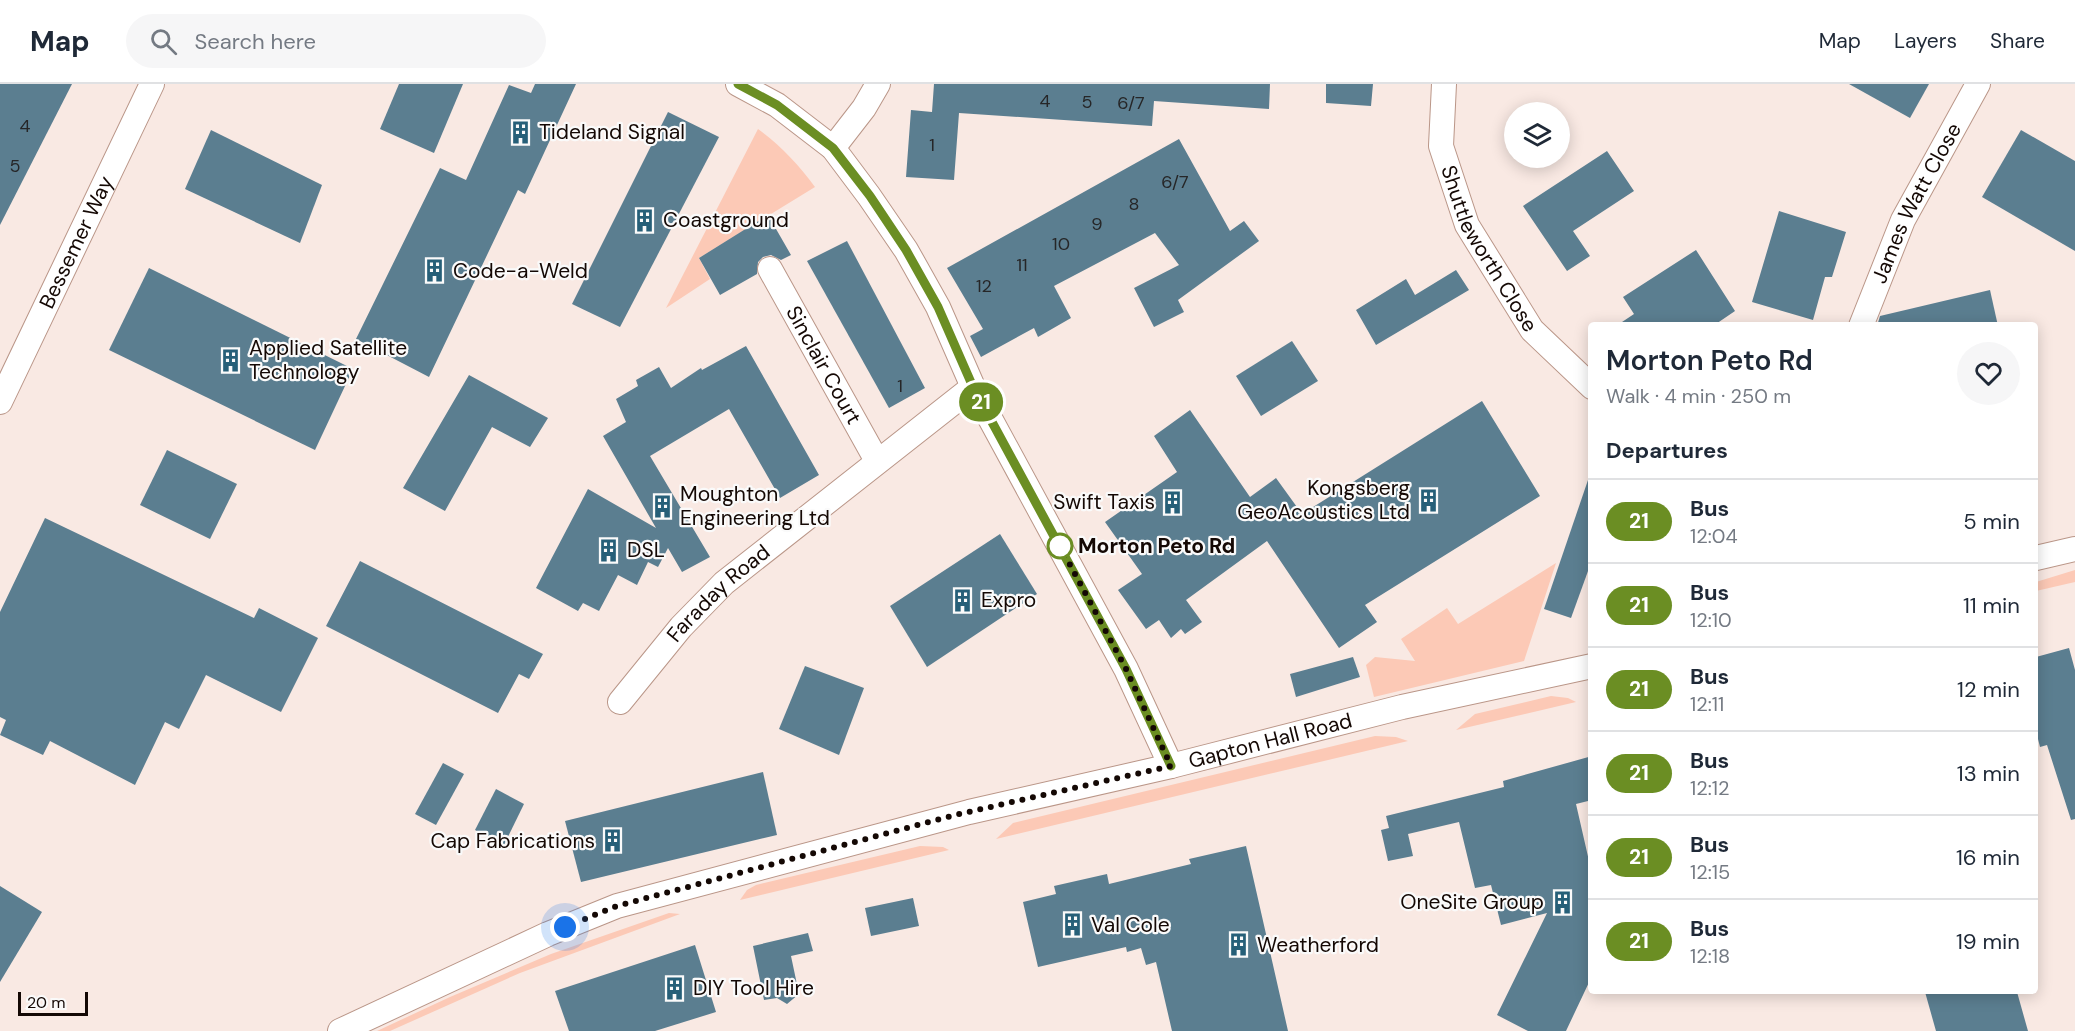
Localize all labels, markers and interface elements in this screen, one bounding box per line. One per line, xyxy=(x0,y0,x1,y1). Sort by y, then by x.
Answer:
search box xyxy=(126,14,546,68)
text: Map xyxy=(30,23,90,60)
icon: search xyxy=(147,25,180,58)
text: Search here xyxy=(195,27,316,56)
text: Map xyxy=(1819,27,1861,55)
text: Layers xyxy=(1894,27,1957,55)
text: Share xyxy=(1990,27,2045,55)
house number: 4 xyxy=(1040,89,1051,113)
house number: 5 xyxy=(1082,90,1092,114)
house number: 6/7 xyxy=(1117,91,1145,115)
map controls xyxy=(1504,102,1570,168)
button: layers xyxy=(1504,102,1570,168)
house number: 4 xyxy=(20,114,31,138)
place label: Tideland Signal xyxy=(539,118,685,146)
street label: James Watt Close xyxy=(1865,118,1968,287)
building icon: Tideland Signal xyxy=(508,119,534,145)
house number: 1 xyxy=(929,133,935,157)
house number: 5 xyxy=(10,154,20,178)
street label: Shuttleworth Close xyxy=(1434,162,1544,337)
house number: 6/7 xyxy=(1161,170,1189,194)
street label: Bessemer Way xyxy=(33,171,120,313)
house number: 8 xyxy=(1129,192,1139,216)
place label: Coastground xyxy=(663,206,789,234)
building icon: Coastground xyxy=(632,207,658,233)
house number: 9 xyxy=(1091,212,1103,236)
house number: 10 xyxy=(1052,232,1070,256)
house number: 11 xyxy=(1016,253,1028,277)
place label: Code-a-Weld xyxy=(453,257,588,285)
building icon: Code-a-Weld xyxy=(422,258,448,284)
house number: 12 xyxy=(976,274,992,298)
street label: Sinclair Court xyxy=(779,301,868,429)
place label: Applied Satellite Technology xyxy=(249,334,407,386)
text: Morton Peto Rd xyxy=(1606,342,1813,379)
button: heart xyxy=(1957,342,2020,405)
building icon: Applied Satellite Technology xyxy=(218,347,244,373)
house number: 1 xyxy=(897,374,903,398)
line badge: 21 xyxy=(954,382,1008,422)
text: Walk · 4 min · 250 m xyxy=(1606,383,1791,409)
text: 21 xyxy=(971,388,991,416)
text: Departures xyxy=(1606,436,1728,465)
place label: Kongsberg GeoAcoustics Ltd xyxy=(1237,474,1410,526)
place label: Moughton Engineering Ltd xyxy=(680,480,830,532)
building icon: Kongsberg GeoAcoustics Ltd xyxy=(1415,487,1441,513)
place label: Swift Taxis xyxy=(1053,488,1155,516)
building icon: Swift Taxis xyxy=(1160,489,1186,515)
building icon: Moughton Engineering Ltd xyxy=(649,493,675,519)
text: Bus xyxy=(1690,494,1729,523)
text: 21 xyxy=(1629,507,1649,535)
text: 5 min xyxy=(1963,507,2020,536)
text: 12:04 xyxy=(1690,523,1738,549)
place label: Morton Peto Rd xyxy=(1078,532,1235,560)
marker: Morton Peto Rd xyxy=(1047,533,1073,559)
place label: DSL xyxy=(627,536,665,564)
building icon: DSL xyxy=(596,537,622,563)
street label: Faraday Road xyxy=(660,538,776,648)
text: Bus xyxy=(1690,578,1729,607)
place label: Expro xyxy=(981,586,1036,614)
building icon: Expro xyxy=(950,587,976,613)
text: 21 xyxy=(1629,591,1649,619)
text: 11 min xyxy=(1963,591,2020,620)
text: 12:10 xyxy=(1690,607,1732,633)
text: Bus xyxy=(1690,662,1729,691)
text: 21 xyxy=(1629,675,1649,703)
text: 12 min xyxy=(1957,675,2020,704)
text: 12:11 xyxy=(1690,691,1724,717)
street label: Gapton Hall Road xyxy=(1186,706,1355,775)
text: Bus xyxy=(1690,746,1729,775)
text: 21 xyxy=(1629,759,1649,787)
text: 13 min xyxy=(1957,759,2020,788)
text: 12:12 xyxy=(1690,775,1730,801)
place label: Cap Fabrications xyxy=(430,827,595,855)
building icon: Cap Fabrications xyxy=(600,828,626,854)
text: Bus xyxy=(1690,830,1729,859)
text: 21 xyxy=(1629,843,1649,871)
text: 16 min xyxy=(1956,843,2020,872)
text: 12:15 xyxy=(1690,859,1730,885)
place label: OneSite Group xyxy=(1400,888,1544,916)
building icon: OneSite Group xyxy=(1549,889,1575,915)
place label: Val Cole xyxy=(1091,911,1170,939)
your location xyxy=(550,912,580,942)
building icon: Val Cole xyxy=(1060,912,1086,938)
text: Bus xyxy=(1690,914,1729,943)
text: 21 xyxy=(1629,927,1649,955)
text: 19 min xyxy=(1956,927,2020,956)
place label: Weatherford xyxy=(1257,931,1379,959)
building icon: Weatherford xyxy=(1226,932,1252,958)
text: 12:18 xyxy=(1690,943,1730,969)
place label: DIY Tool Hire xyxy=(693,974,814,1002)
building icon: DIY Tool Hire xyxy=(662,975,688,1001)
scale bar xyxy=(18,989,88,1016)
text: 20 m xyxy=(27,992,66,1013)

